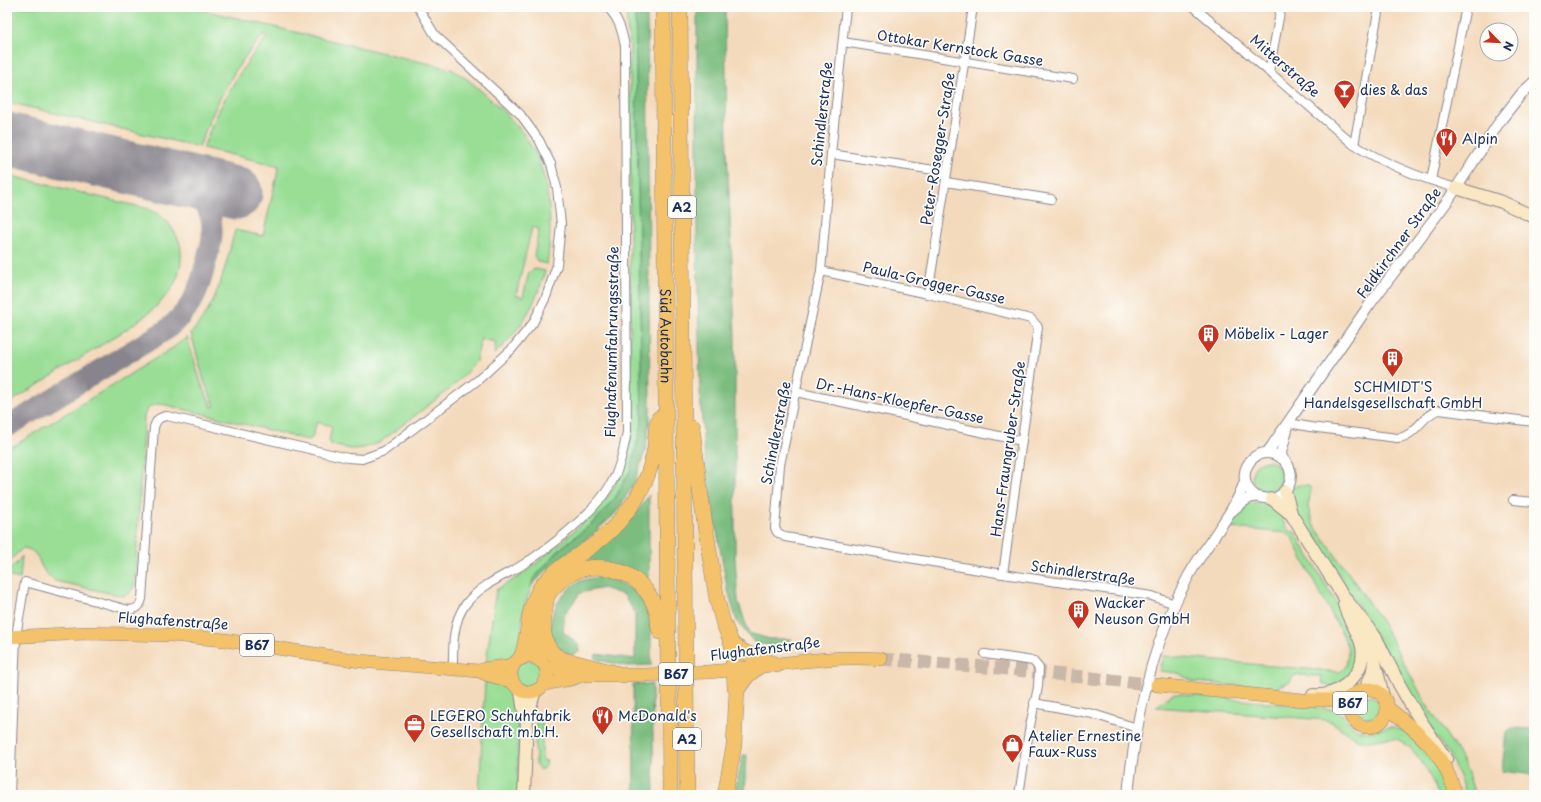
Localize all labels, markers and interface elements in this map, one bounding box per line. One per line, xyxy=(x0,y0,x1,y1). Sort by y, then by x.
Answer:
north arrow xyxy=(1479,22,1519,62)
street label: Ottokar Kernstock Gasse xyxy=(875,24,1045,71)
street label: Mitterstraße xyxy=(1246,29,1325,102)
text: N xyxy=(1499,39,1518,54)
street label: Schindlerstraße xyxy=(806,61,837,167)
street label: Peter-Rosegger-Straße xyxy=(915,71,960,227)
bar icon: dies & das xyxy=(1332,77,1358,110)
place label: dies & das xyxy=(1360,79,1428,100)
restaurant icon: Alpin xyxy=(1434,126,1460,159)
place label: Alpin xyxy=(1462,128,1498,149)
street label: Feldkirchner Straße xyxy=(1351,183,1446,302)
road number: A2 xyxy=(668,196,696,218)
street label: Flughafenumfahrungsstraße xyxy=(599,246,624,438)
street label: Paula-Grogger-Gasse xyxy=(861,256,1007,309)
street label: Süd Autobahn xyxy=(655,289,677,383)
building icon: Möbelix - Lager xyxy=(1196,321,1222,354)
place label: Möbelix - Lager xyxy=(1224,323,1329,344)
building icon: SCHMIDT'S Handelsgesellschaft GmbH xyxy=(1380,346,1406,379)
street label: Hans-Fraungruber-Straße xyxy=(985,360,1030,538)
street label: Dr.-Hans-Kloepfer-Gasse xyxy=(814,372,986,429)
place label: SCHMIDT'S Handelsgesellschaft GmbH xyxy=(1304,376,1482,413)
street label: Schindlerstraße xyxy=(755,379,796,486)
street label: Schindlerstraße xyxy=(1030,555,1137,590)
place label: Wacker Neuson GmbH xyxy=(1094,592,1190,629)
building icon: Wacker Neuson GmbH xyxy=(1066,598,1092,631)
street label: Flughafenstraße xyxy=(117,606,229,635)
street label: Flughafenstraße xyxy=(709,631,821,666)
road number: B67 xyxy=(240,634,274,656)
road number: B67 xyxy=(659,663,693,685)
road number: B67 xyxy=(1333,692,1367,714)
restaurant icon: McDonald's xyxy=(590,703,616,736)
place label: LEGERO Schuhfabrik Gesellschaft m.b.H. xyxy=(430,705,572,742)
place label: McDonald's xyxy=(618,705,697,726)
office icon: LEGERO Schuhfabrik Gesellschaft m.b.H. xyxy=(401,711,427,744)
place label: Atelier Ernestine Faux-Russ xyxy=(1028,725,1142,762)
road number: A2 xyxy=(673,728,701,750)
shop icon: Atelier Ernestine Faux-Russ xyxy=(1000,731,1026,764)

